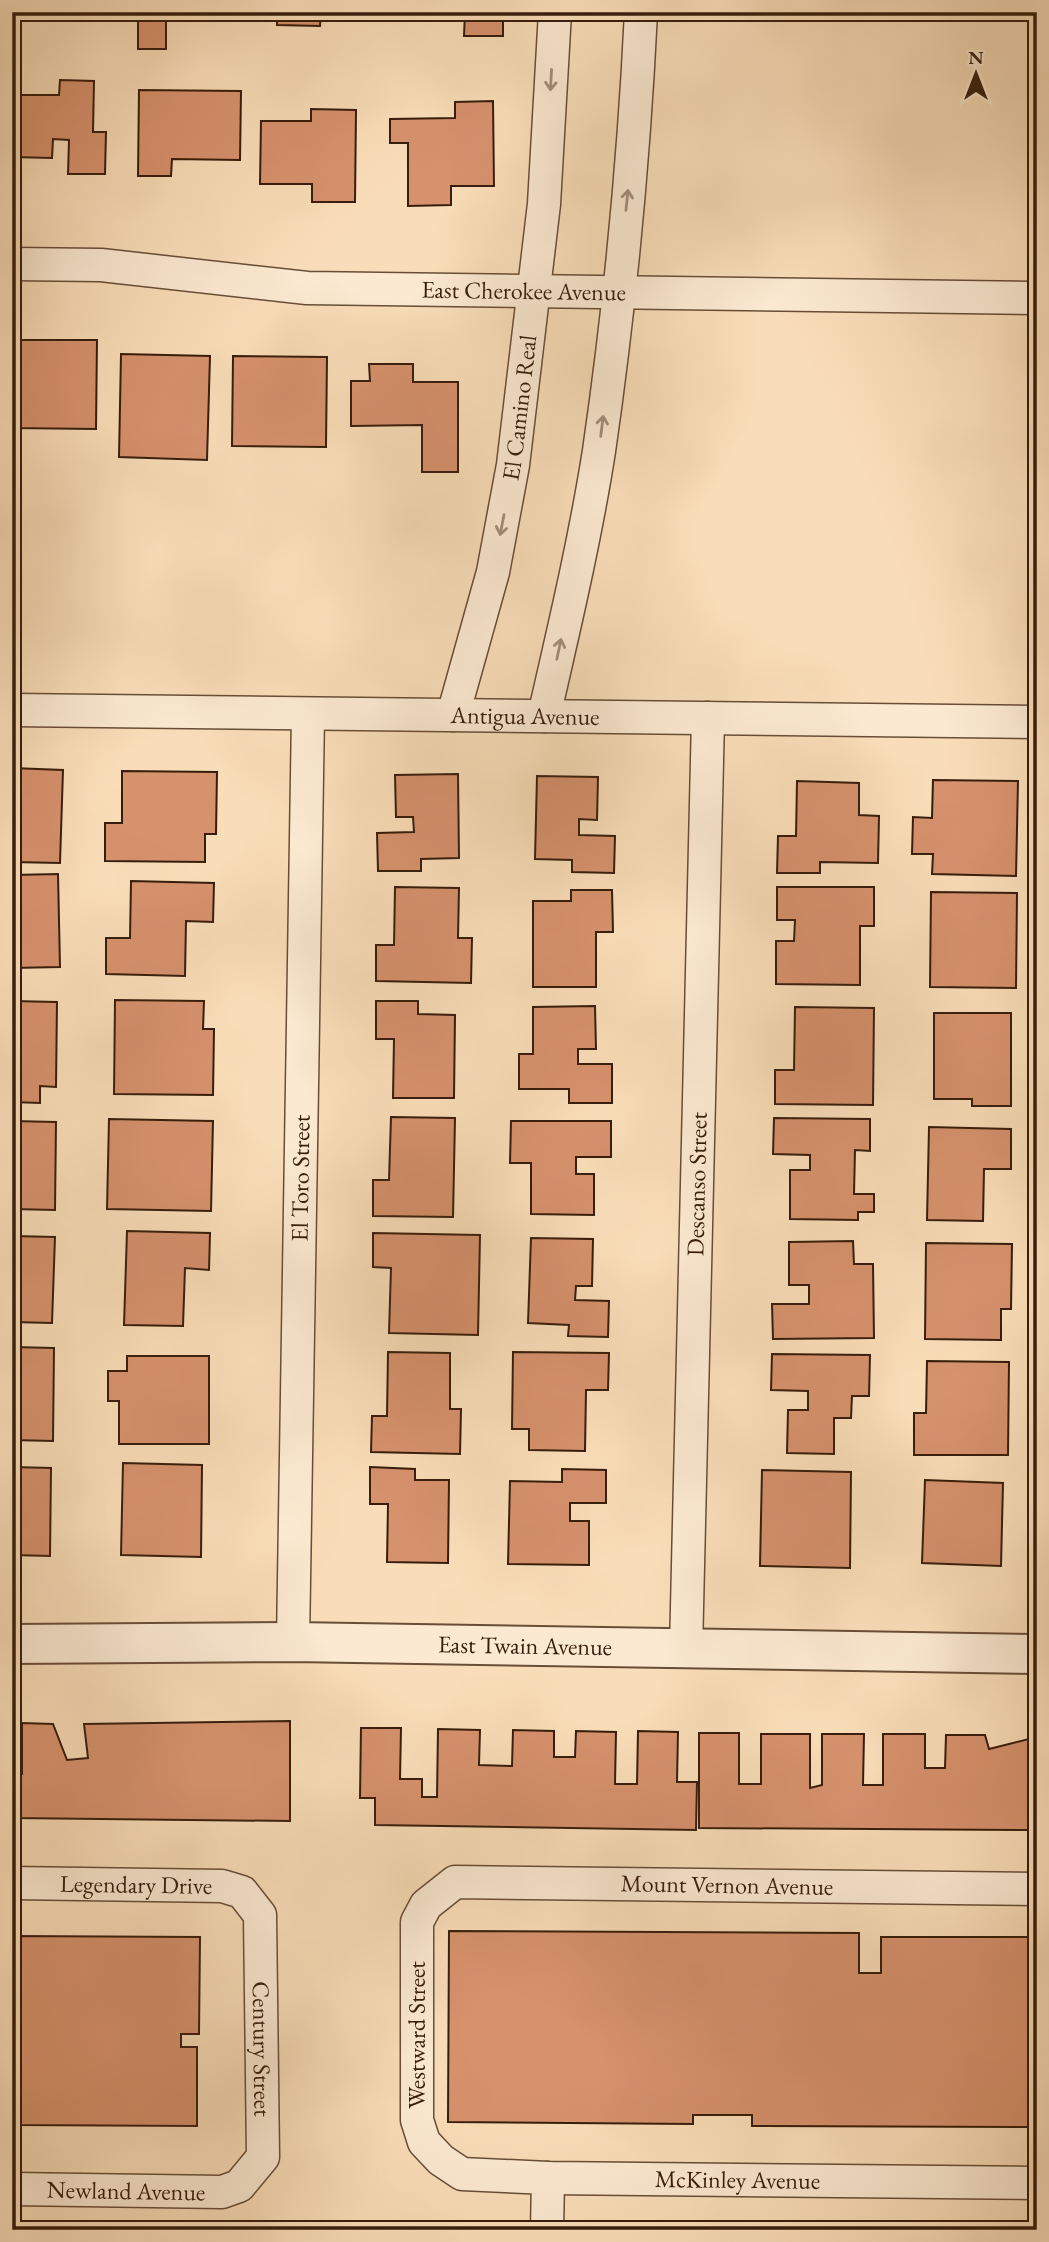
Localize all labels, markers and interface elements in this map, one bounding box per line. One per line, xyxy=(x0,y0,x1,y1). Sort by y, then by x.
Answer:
north arrow xyxy=(940,38,1010,108)
text: N xyxy=(968,45,984,70)
one-way arrow xyxy=(544,69,557,92)
one-way arrow xyxy=(621,189,634,212)
street label: East Cherokee Avenue xyxy=(421,274,626,307)
street label: El Camino Real xyxy=(494,333,543,483)
one-way arrow xyxy=(595,415,608,438)
one-way arrow xyxy=(495,513,508,536)
one-way arrow xyxy=(553,638,566,661)
street label: Antigua Avenue xyxy=(449,699,600,732)
street label: Descanso Street xyxy=(679,1111,714,1257)
street label: El Toro Street xyxy=(283,1114,317,1242)
street label: East Twain Avenue xyxy=(438,1628,612,1662)
street label: Mount Vernon Avenue xyxy=(620,1867,834,1902)
street label: Legendary Drive xyxy=(60,1868,212,1901)
street label: Westward Street xyxy=(401,1961,432,2109)
street label: Century Street xyxy=(246,1981,279,2117)
street label: McKinley Avenue xyxy=(655,2163,820,2196)
street label: Newland Avenue xyxy=(46,2174,206,2207)

